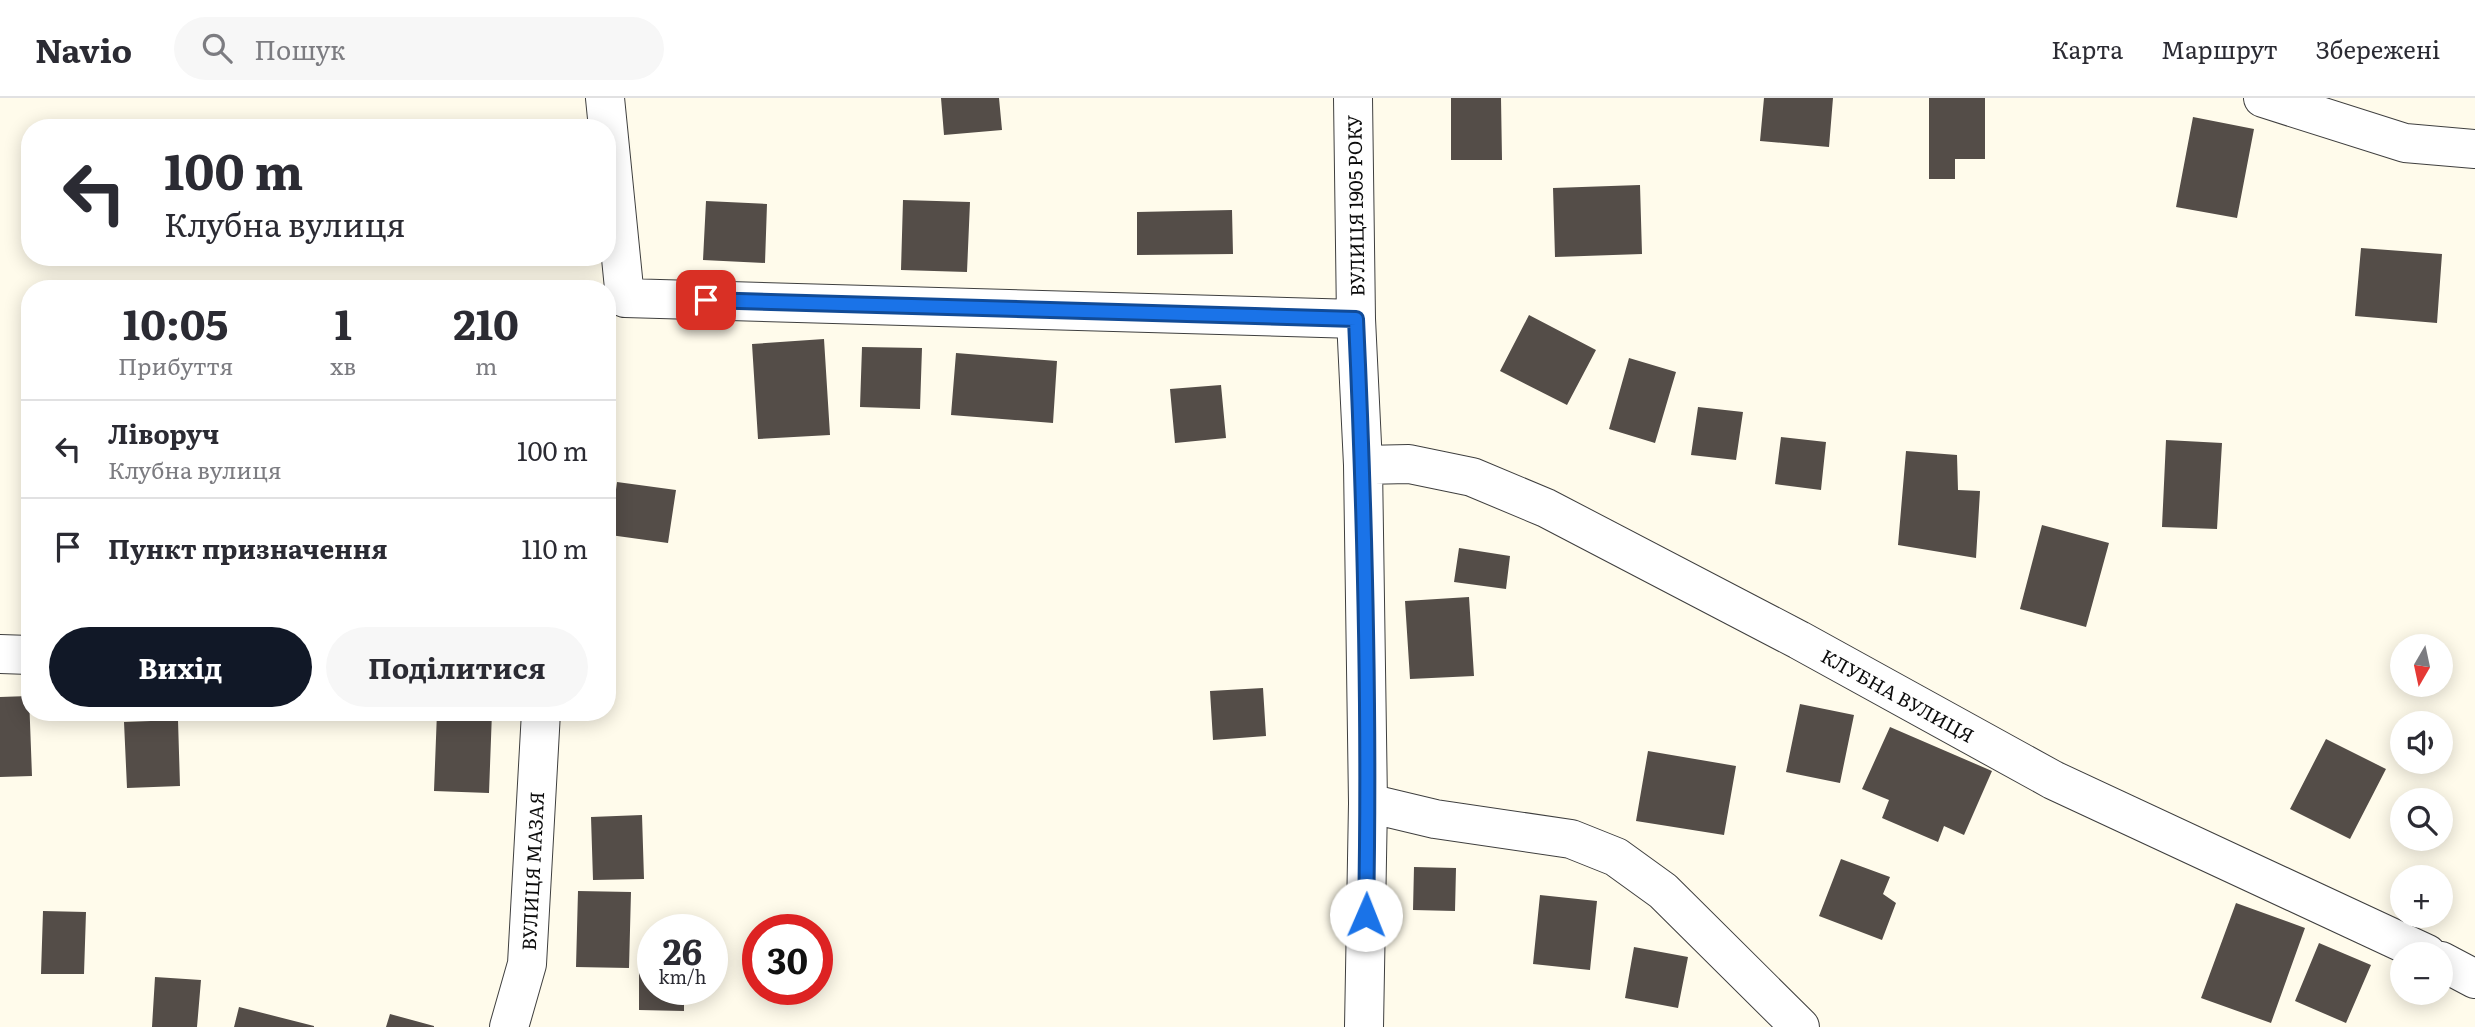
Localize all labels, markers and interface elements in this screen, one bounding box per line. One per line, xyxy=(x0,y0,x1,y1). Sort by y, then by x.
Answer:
search box xyxy=(174,17,664,80)
text: Navio xyxy=(35,24,132,73)
icon: search xyxy=(198,29,236,67)
text: Пошук xyxy=(254,29,346,68)
text: Карта xyxy=(2051,31,2123,66)
text: Маршрут xyxy=(2161,31,2278,66)
text: Збережені xyxy=(2316,31,2440,66)
street label: ВУЛИЦЯ 1905 РОКУ xyxy=(1339,115,1371,297)
text: 100 m xyxy=(164,132,303,205)
icon: left xyxy=(49,147,140,238)
text: Клубна вулиця xyxy=(164,199,405,247)
pin xyxy=(676,270,736,330)
icon: arrive xyxy=(687,281,725,319)
text: 10:05 xyxy=(123,291,228,353)
text: 1 xyxy=(334,291,352,353)
text: 210 xyxy=(453,291,519,353)
text: Прибуття xyxy=(118,348,233,382)
text: хв xyxy=(330,348,356,382)
text: m xyxy=(475,348,497,382)
text: Ліворуч xyxy=(108,413,219,452)
icon: left xyxy=(49,430,87,468)
text: 100 m xyxy=(517,430,588,469)
text: Клубна вулиця xyxy=(108,452,282,486)
icon: arrive xyxy=(49,528,87,566)
text: Пункт призначення xyxy=(108,528,388,567)
text: 110 m xyxy=(521,528,588,567)
button: Вихід xyxy=(49,627,312,707)
button: Поділитися xyxy=(326,627,588,707)
north arrow xyxy=(2390,634,2454,696)
map controls xyxy=(2390,634,2453,1005)
street label: КЛУБНА ВУЛИЦЯ xyxy=(1816,641,1980,749)
button: sound xyxy=(2390,711,2453,774)
button: search xyxy=(2390,788,2453,851)
street label: ВУЛИЦЯ МАЗАЯ xyxy=(514,791,550,951)
button: + xyxy=(2390,865,2453,928)
position arrow xyxy=(1329,878,1403,952)
speed limit sign: 30 xyxy=(742,914,833,1005)
text: 26 xyxy=(663,924,702,976)
button: − xyxy=(2390,942,2453,1005)
text: km/h xyxy=(659,963,706,990)

